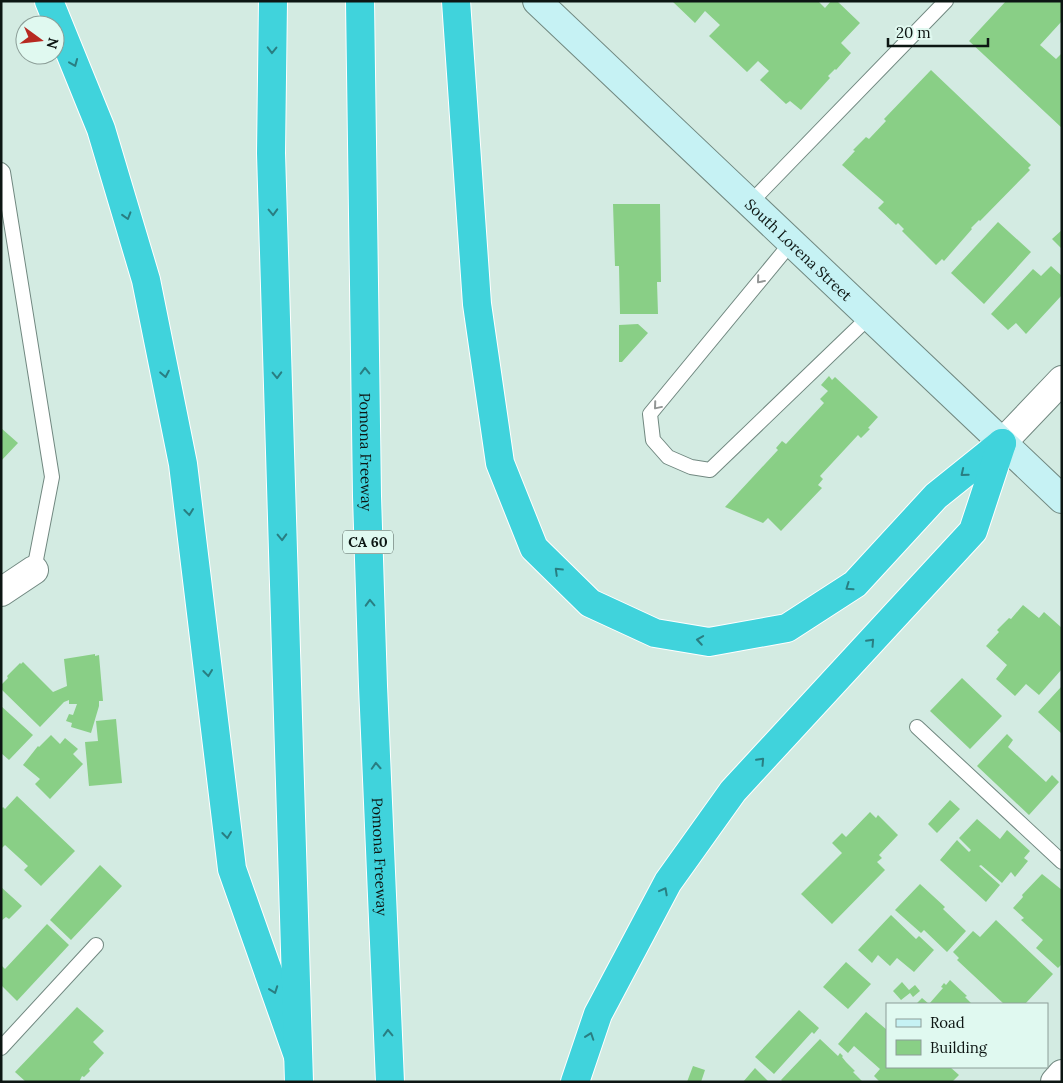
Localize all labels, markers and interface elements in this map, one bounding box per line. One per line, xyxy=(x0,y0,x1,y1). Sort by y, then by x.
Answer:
north arrow xyxy=(15,15,65,65)
scale bar xyxy=(888,15,988,47)
text: 20 m xyxy=(896,23,931,42)
text: N xyxy=(42,36,63,51)
one-way arrow xyxy=(267,46,277,54)
one-way arrow xyxy=(69,58,79,66)
street label: South Lorena Street xyxy=(741,194,857,305)
one-way arrow xyxy=(267,209,278,217)
one-way arrow xyxy=(122,211,132,220)
one-way arrow xyxy=(757,275,766,284)
one-way arrow xyxy=(360,367,370,374)
one-way arrow xyxy=(159,369,170,378)
one-way arrow xyxy=(272,371,283,379)
street label: Pomona Freeway xyxy=(356,392,377,512)
one-way arrow xyxy=(653,400,662,409)
one-way arrow xyxy=(961,468,970,476)
one-way arrow xyxy=(183,508,194,516)
road number: CA 60 xyxy=(343,530,393,554)
one-way arrow xyxy=(277,534,288,542)
one-way arrow xyxy=(555,568,564,577)
one-way arrow xyxy=(845,581,855,590)
one-way arrow xyxy=(365,599,375,607)
one-way arrow xyxy=(696,636,705,646)
one-way arrow xyxy=(865,638,874,647)
one-way arrow xyxy=(202,670,213,678)
one-way arrow xyxy=(755,758,764,767)
one-way arrow xyxy=(371,762,382,770)
street label: Pomona Freeway xyxy=(368,797,392,917)
one-way arrow xyxy=(222,830,232,839)
one-way arrow xyxy=(657,887,667,896)
one-way arrow xyxy=(269,985,279,993)
legend xyxy=(886,1003,1048,1068)
text: Road xyxy=(930,1013,965,1032)
one-way arrow xyxy=(382,1029,393,1037)
one-way arrow xyxy=(585,1032,595,1040)
text: Building xyxy=(930,1038,988,1057)

